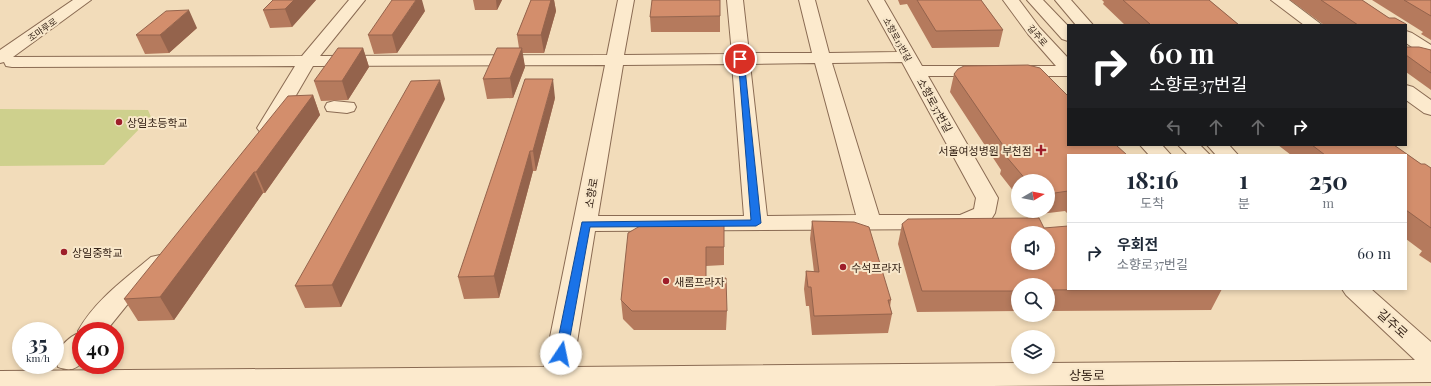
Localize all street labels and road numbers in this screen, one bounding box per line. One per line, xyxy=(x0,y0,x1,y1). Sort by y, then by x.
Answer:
street label: 조마루로 xyxy=(25,15,59,43)
street label: 소향로13번길 xyxy=(881,15,915,63)
street label: 길주로 xyxy=(1025,22,1051,48)
street label: 소향로37번길 xyxy=(914,75,956,135)
street label: 소향로 xyxy=(581,177,601,209)
street label: 길주로 xyxy=(1374,305,1412,341)
street label: 상동로 xyxy=(1069,366,1105,383)

